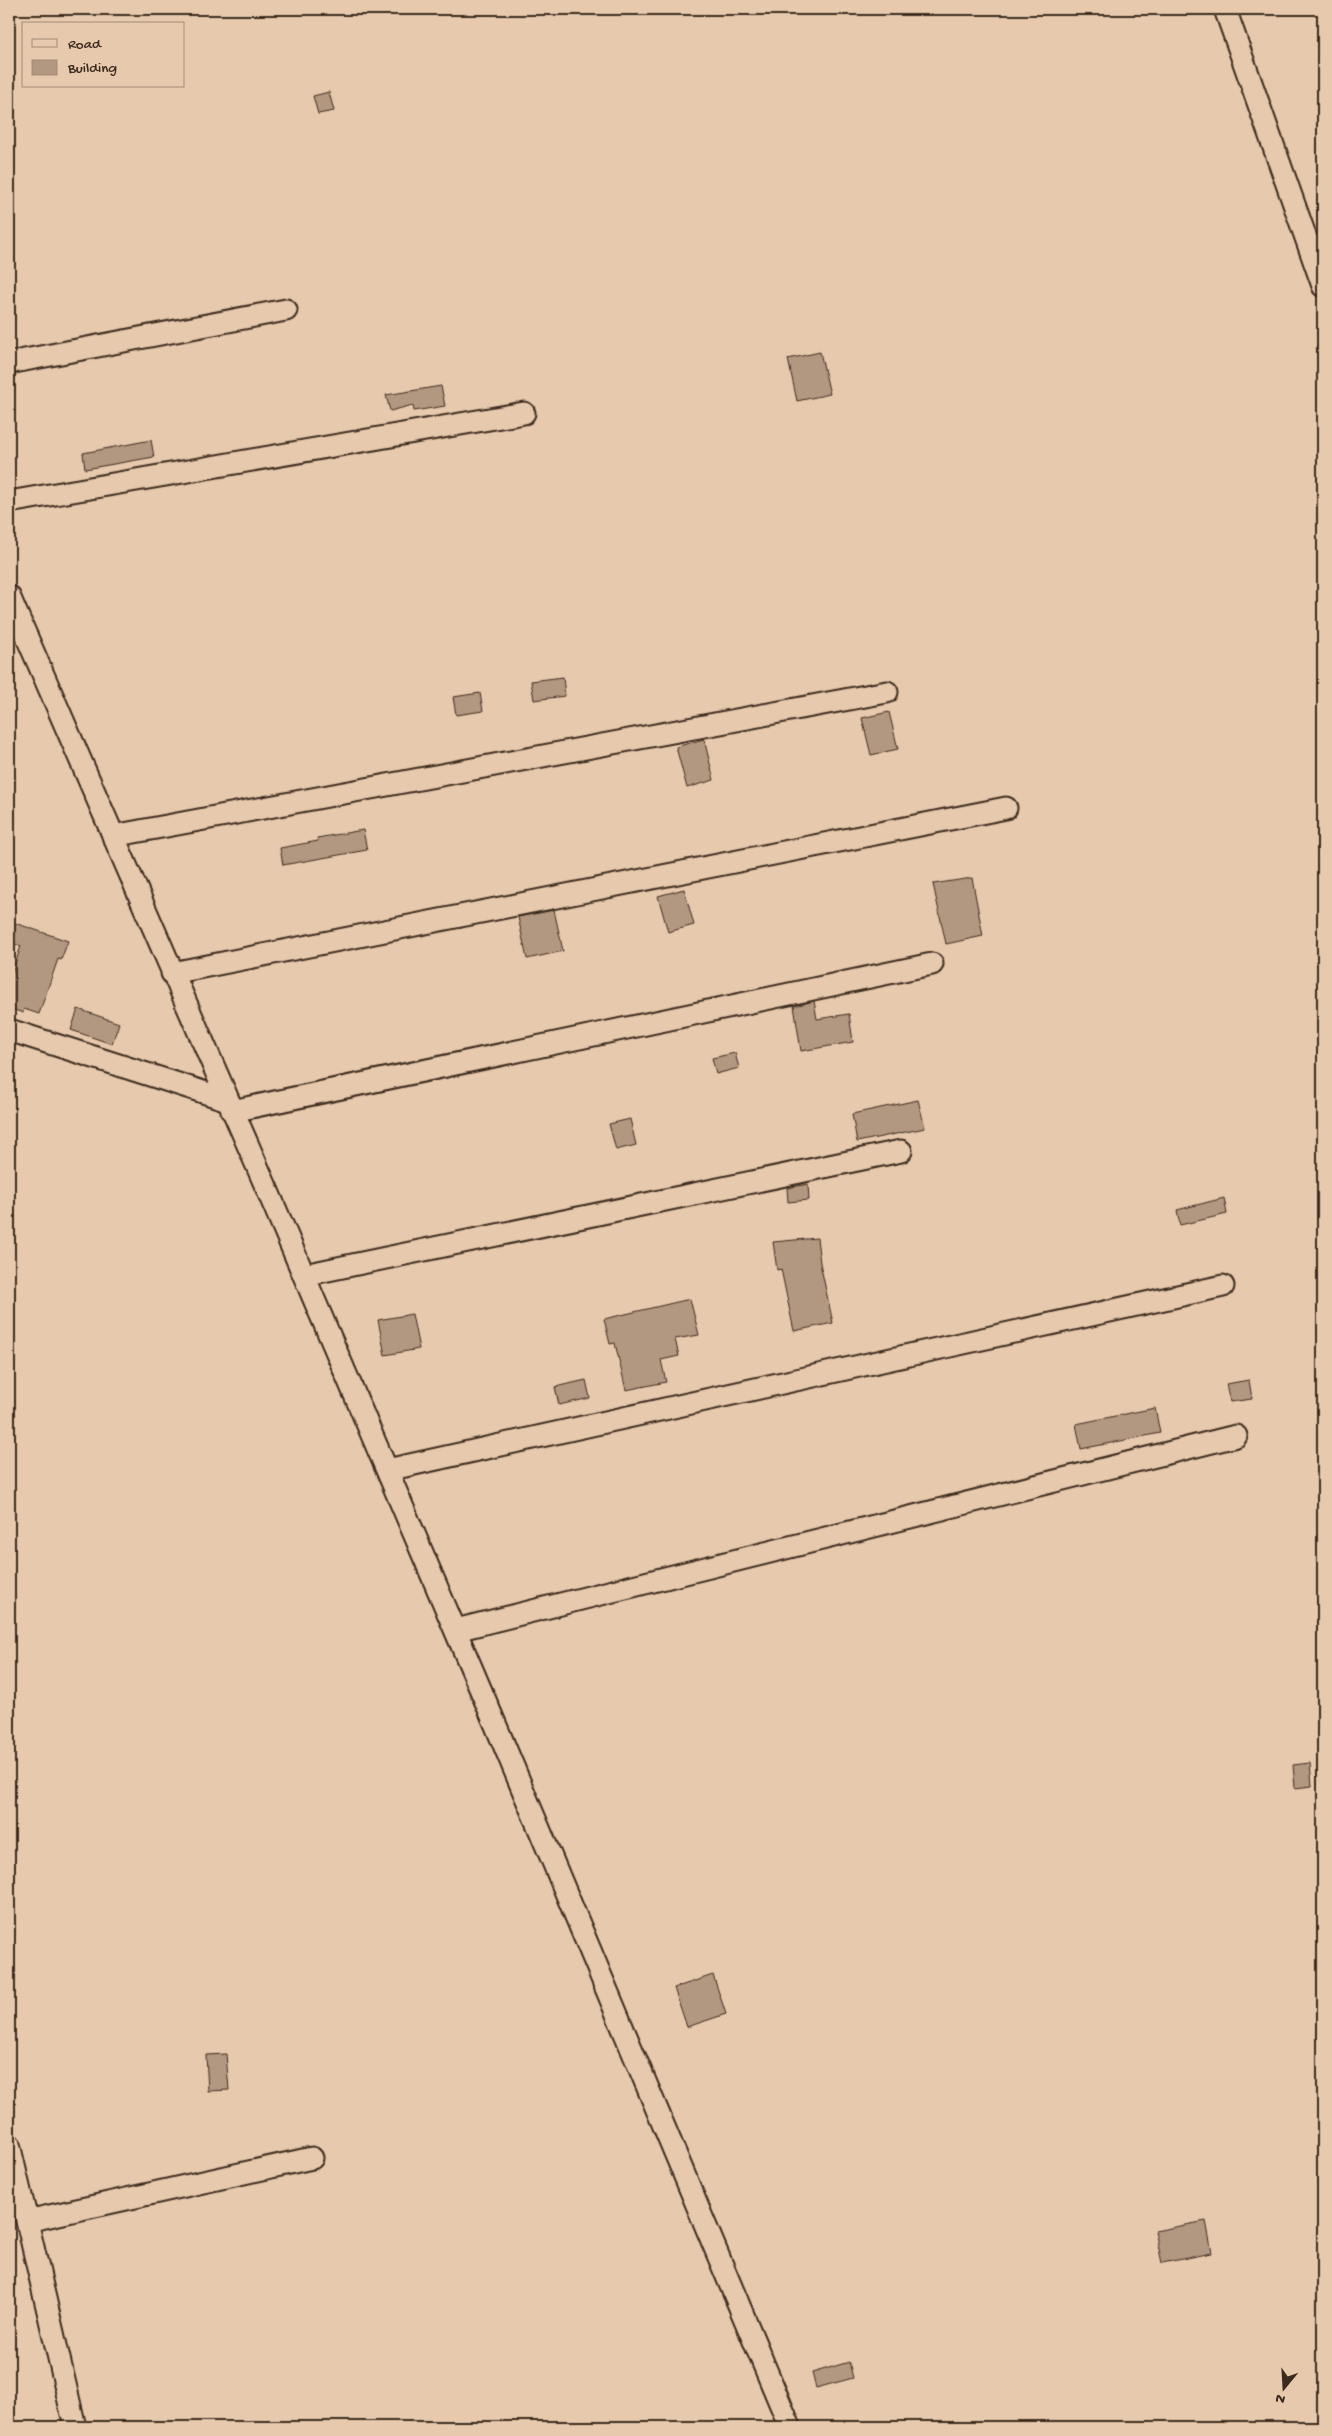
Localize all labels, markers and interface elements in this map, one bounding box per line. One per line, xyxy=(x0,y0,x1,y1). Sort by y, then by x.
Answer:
legend xyxy=(22,22,185,88)
text: Road xyxy=(68,36,102,54)
text: Building xyxy=(67,60,117,78)
north arrow xyxy=(1260,2364,1310,2414)
text: N xyxy=(1274,2388,1288,2407)

